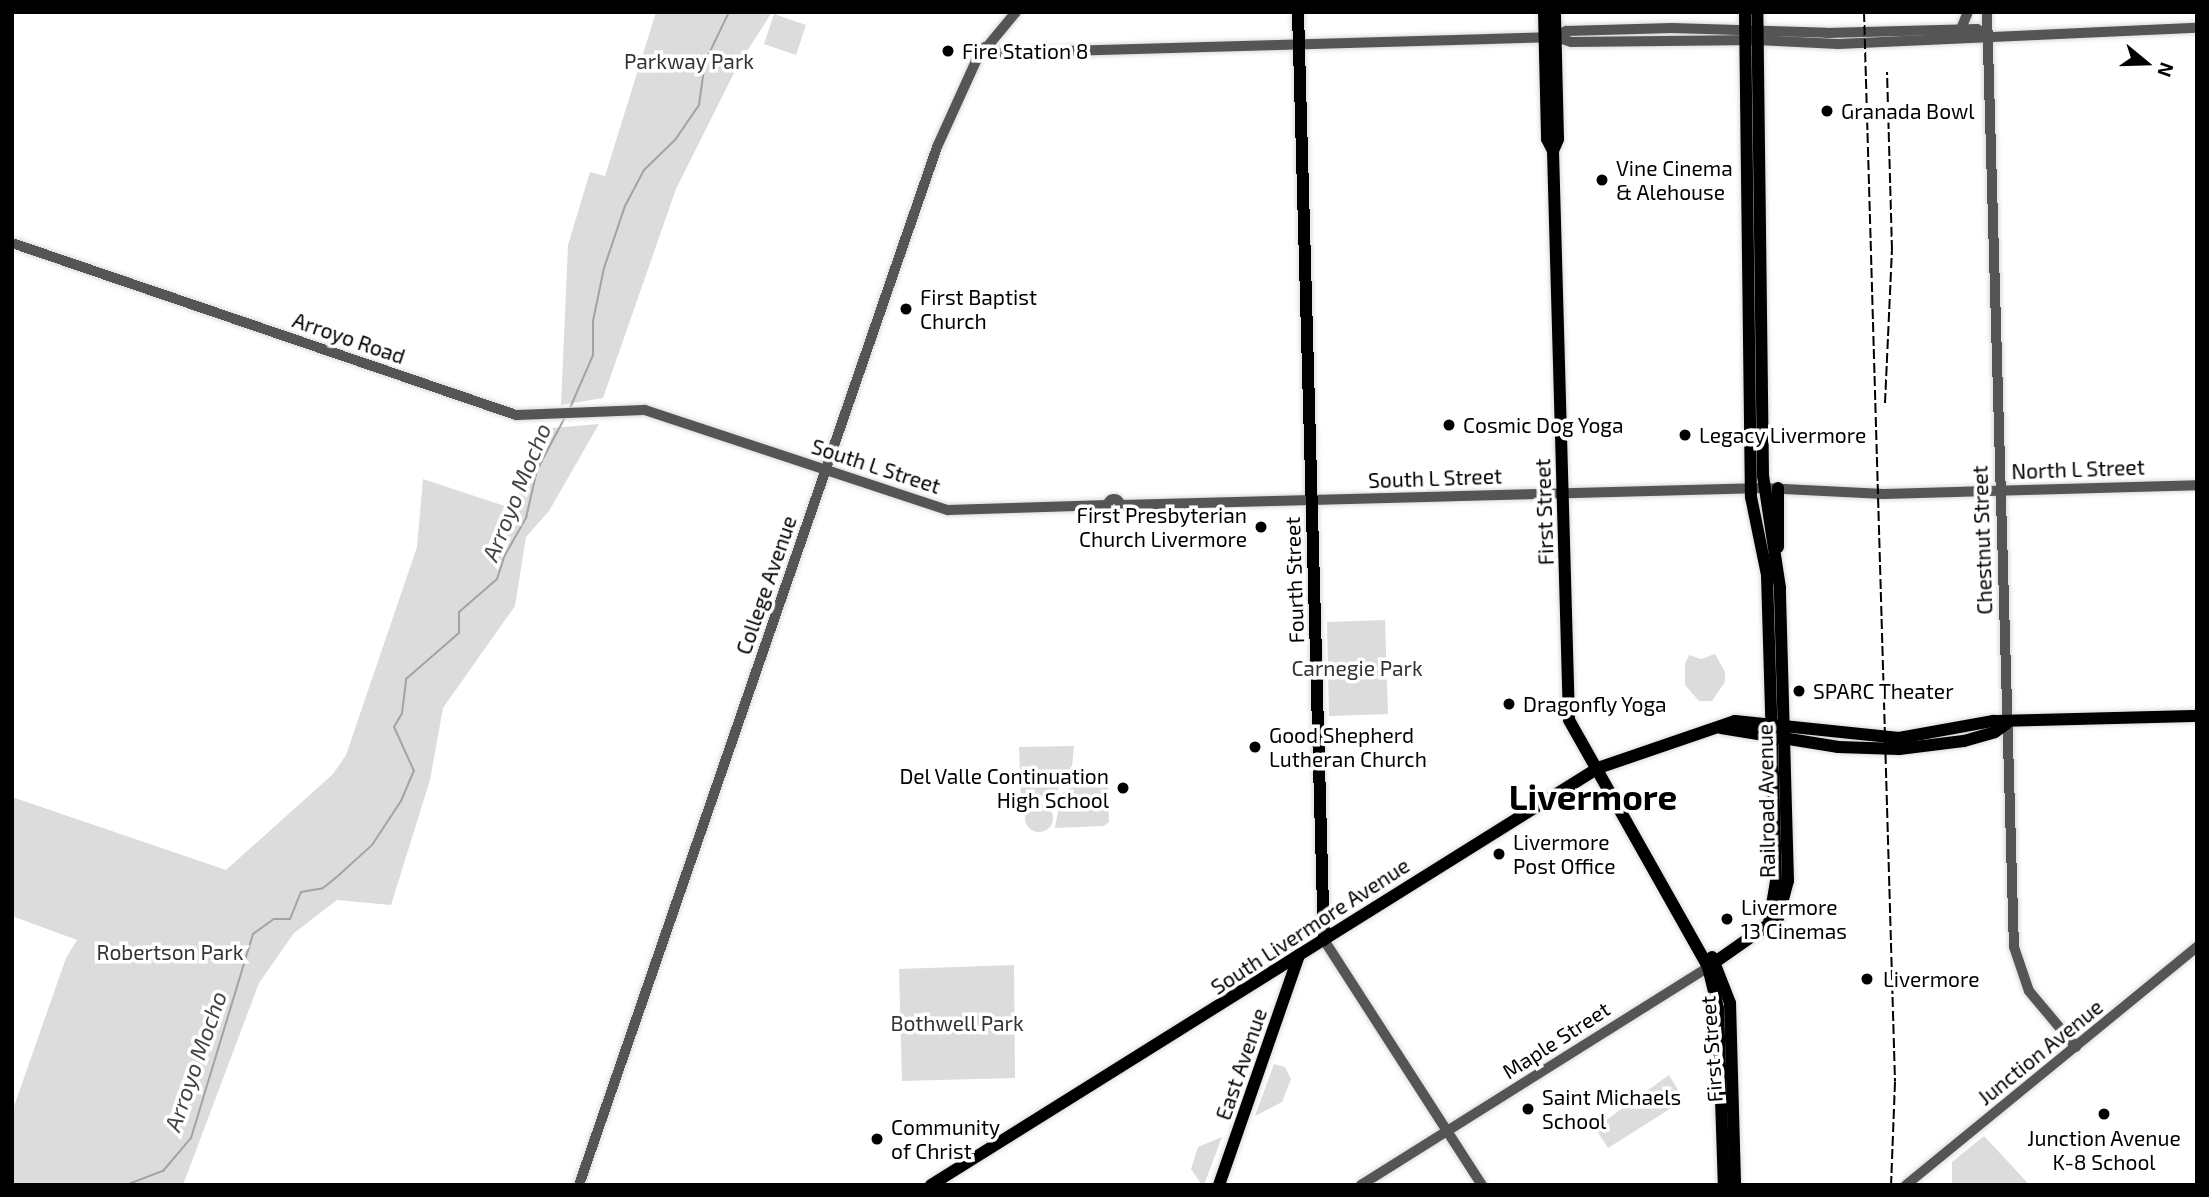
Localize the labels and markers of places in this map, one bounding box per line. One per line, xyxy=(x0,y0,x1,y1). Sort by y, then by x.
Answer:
place label: Fire Station 8 xyxy=(962,38,1089,64)
marker: Fire Station 8 xyxy=(940,43,956,59)
place label: Granada Bowl xyxy=(1841,98,1975,124)
marker: Granada Bowl xyxy=(1819,103,1835,119)
place label: Vine Cinema & Alehouse xyxy=(1616,155,1733,205)
marker: Vine Cinema & Alehouse xyxy=(1594,172,1610,188)
place label: First Baptist Church xyxy=(920,284,1037,334)
marker: First Baptist Church xyxy=(898,301,914,317)
place label: Cosmic Dog Yoga xyxy=(1463,412,1624,438)
marker: Cosmic Dog Yoga xyxy=(1441,417,1457,433)
place label: Legacy Livermore xyxy=(1699,422,1867,448)
marker: Legacy Livermore xyxy=(1677,427,1693,443)
place label: First Presbyterian Church Livermore xyxy=(1077,502,1247,552)
marker: First Presbyterian Church Livermore xyxy=(1253,519,1269,535)
place label: SPARC Theater xyxy=(1813,678,1954,704)
marker: SPARC Theater xyxy=(1791,683,1807,699)
place label: Dragonfly Yoga xyxy=(1523,691,1668,717)
marker: Dragonfly Yoga xyxy=(1501,696,1517,712)
place label: Good Shepherd Lutheran Church xyxy=(1269,722,1427,772)
marker: Good Shepherd Lutheran Church xyxy=(1247,739,1263,755)
place label: Del Valle Continuation High School xyxy=(898,763,1109,813)
marker: Del Valle Continuation High School xyxy=(1115,780,1131,796)
place label: Livermore Post Office xyxy=(1513,829,1615,879)
marker: Livermore Post Office xyxy=(1491,846,1507,862)
place label: Livermore 13 Cinemas xyxy=(1741,894,1847,944)
marker: Livermore 13 Cinemas xyxy=(1719,911,1735,927)
place label: Livermore xyxy=(1883,966,1979,992)
marker: Livermore xyxy=(1857,969,1877,989)
place label: Saint Michaels School xyxy=(1542,1084,1681,1134)
marker: Saint Michaels School xyxy=(1520,1101,1536,1117)
marker: Junction Avenue K-8 School xyxy=(2096,1106,2112,1122)
place label: Community of Christ xyxy=(891,1114,1000,1164)
place label: Junction Avenue K-8 School xyxy=(2027,1125,2181,1175)
marker: Community of Christ xyxy=(869,1131,885,1147)

